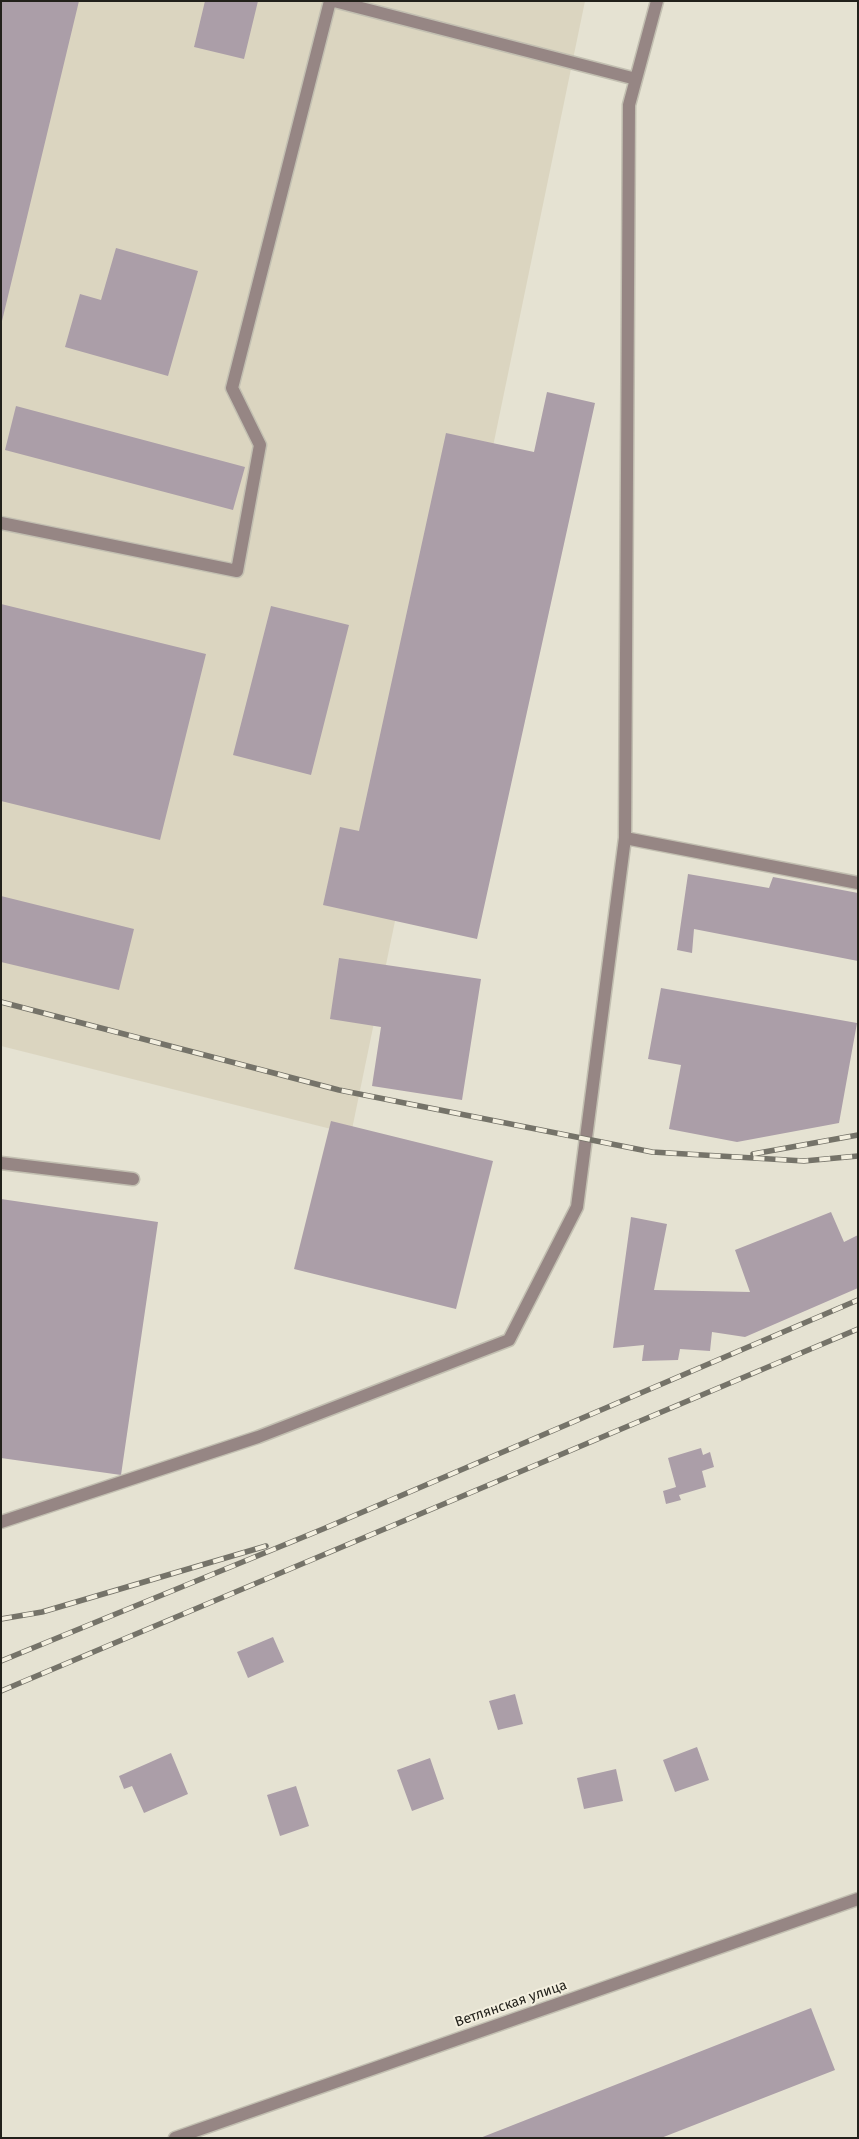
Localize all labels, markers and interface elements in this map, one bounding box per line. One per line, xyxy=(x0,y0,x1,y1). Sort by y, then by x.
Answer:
street label: Ветлянская улица xyxy=(453,1977,569,2031)

